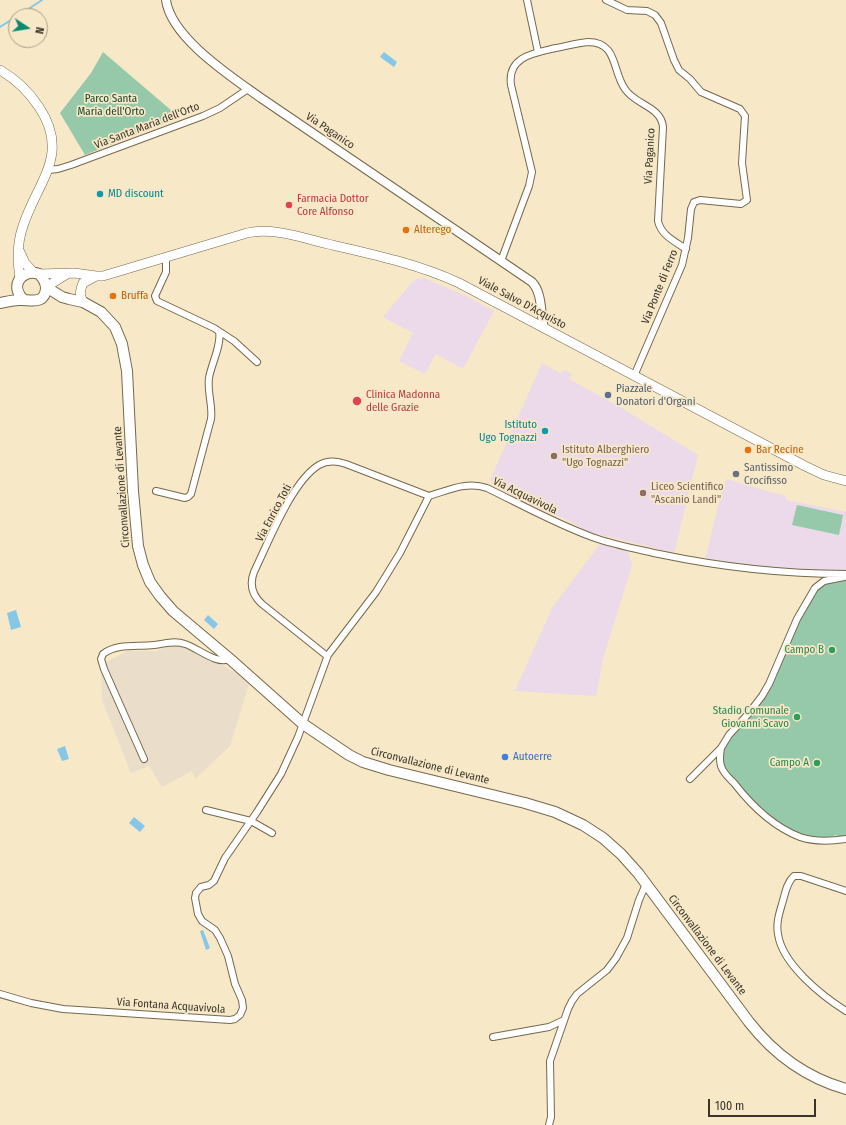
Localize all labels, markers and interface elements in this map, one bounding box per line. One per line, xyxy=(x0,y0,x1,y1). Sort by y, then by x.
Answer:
north arrow xyxy=(8,8,48,48)
text: N xyxy=(32,26,46,35)
park label: Parco Santa Maria dell'Orto xyxy=(78,92,144,118)
street label: Via Santa Maria dell'Orto xyxy=(93,100,201,152)
street label: Via Paganico xyxy=(303,110,357,152)
street label: Via Paganico xyxy=(642,128,658,184)
place label: MD discount xyxy=(108,187,164,201)
marker: MD discount xyxy=(95,189,105,199)
place label: Farmacia Dottor Core Alfonso xyxy=(297,192,369,218)
marker: Farmacia Dottor Core Alfonso xyxy=(284,200,294,210)
place label: Alterego xyxy=(414,223,451,237)
marker: Alterego xyxy=(401,225,411,235)
street label: Via Ponte di Ferro xyxy=(639,248,681,326)
street label: Viale Salvo D'Acquisto xyxy=(476,274,568,332)
place label: Bruffa xyxy=(121,289,148,303)
marker: Bruffa xyxy=(108,291,118,301)
place label: Piazzale Donatori d'Organi xyxy=(616,382,695,408)
place label: Clinica Madonna delle Grazie xyxy=(366,388,440,414)
marker: Piazzale Donatori d'Organi xyxy=(603,390,613,400)
marker: Clinica Madonna delle Grazie xyxy=(351,395,363,407)
place label: Istituto Ugo Tognazzi xyxy=(479,418,537,444)
street label: Circonvallazione di Levante xyxy=(111,426,133,548)
marker: Istituto Ugo Tognazzi xyxy=(540,426,550,436)
place label: Istituto Alberghiero "Ugo Tognazzi" xyxy=(562,443,649,469)
place label: Bar Recine xyxy=(756,443,804,457)
marker: Bar Recine xyxy=(743,445,753,455)
marker: Istituto Alberghiero "Ugo Tognazzi" xyxy=(549,451,559,461)
place label: Santissimo Crocifisso xyxy=(744,461,793,487)
marker: Santissimo Crocifisso xyxy=(731,469,741,479)
street label: Via Acquavivola xyxy=(491,475,559,517)
place label: Liceo Scientifico "Ascanio Landi" xyxy=(651,480,724,506)
street label: Via Enrico Toti xyxy=(253,482,295,544)
marker: Liceo Scientifico "Ascanio Landi" xyxy=(638,488,648,498)
place label: Campo B xyxy=(784,643,824,657)
marker: Campo B xyxy=(827,645,837,655)
place label: Stadio Comunale Giovanni Scavo xyxy=(713,704,789,730)
marker: Stadio Comunale Giovanni Scavo xyxy=(792,712,802,722)
street label: Circonvallazione di Levante xyxy=(369,745,491,787)
place label: Autoerre xyxy=(513,750,552,764)
marker: Autoerre xyxy=(500,752,510,762)
place label: Campo A xyxy=(770,756,809,770)
marker: Campo A xyxy=(812,758,822,768)
street label: Circonvallazione di Levante xyxy=(665,892,749,998)
street label: Via Fontana Acquavivola xyxy=(116,996,226,1016)
scale bar xyxy=(710,1091,818,1117)
text: 100 m xyxy=(715,1099,744,1113)

